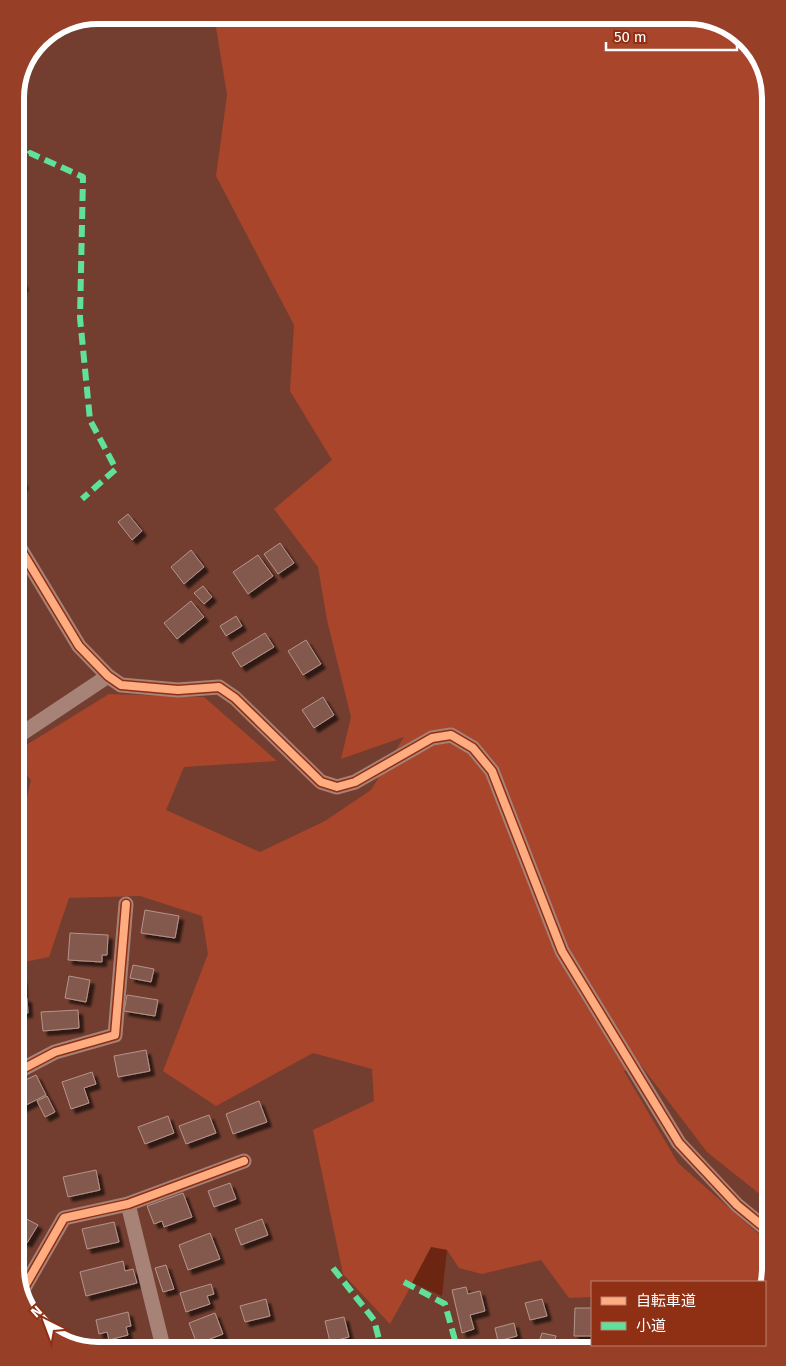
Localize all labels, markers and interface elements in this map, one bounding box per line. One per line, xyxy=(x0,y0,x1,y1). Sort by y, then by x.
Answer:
scale bar xyxy=(606,20,737,52)
text: 50 m xyxy=(614,28,647,46)
legend xyxy=(591,1281,766,1346)
text: 自転車道 xyxy=(636,1292,696,1310)
north arrow xyxy=(20,1296,70,1346)
text: N xyxy=(27,1302,46,1321)
text: 小道 xyxy=(636,1317,666,1335)

